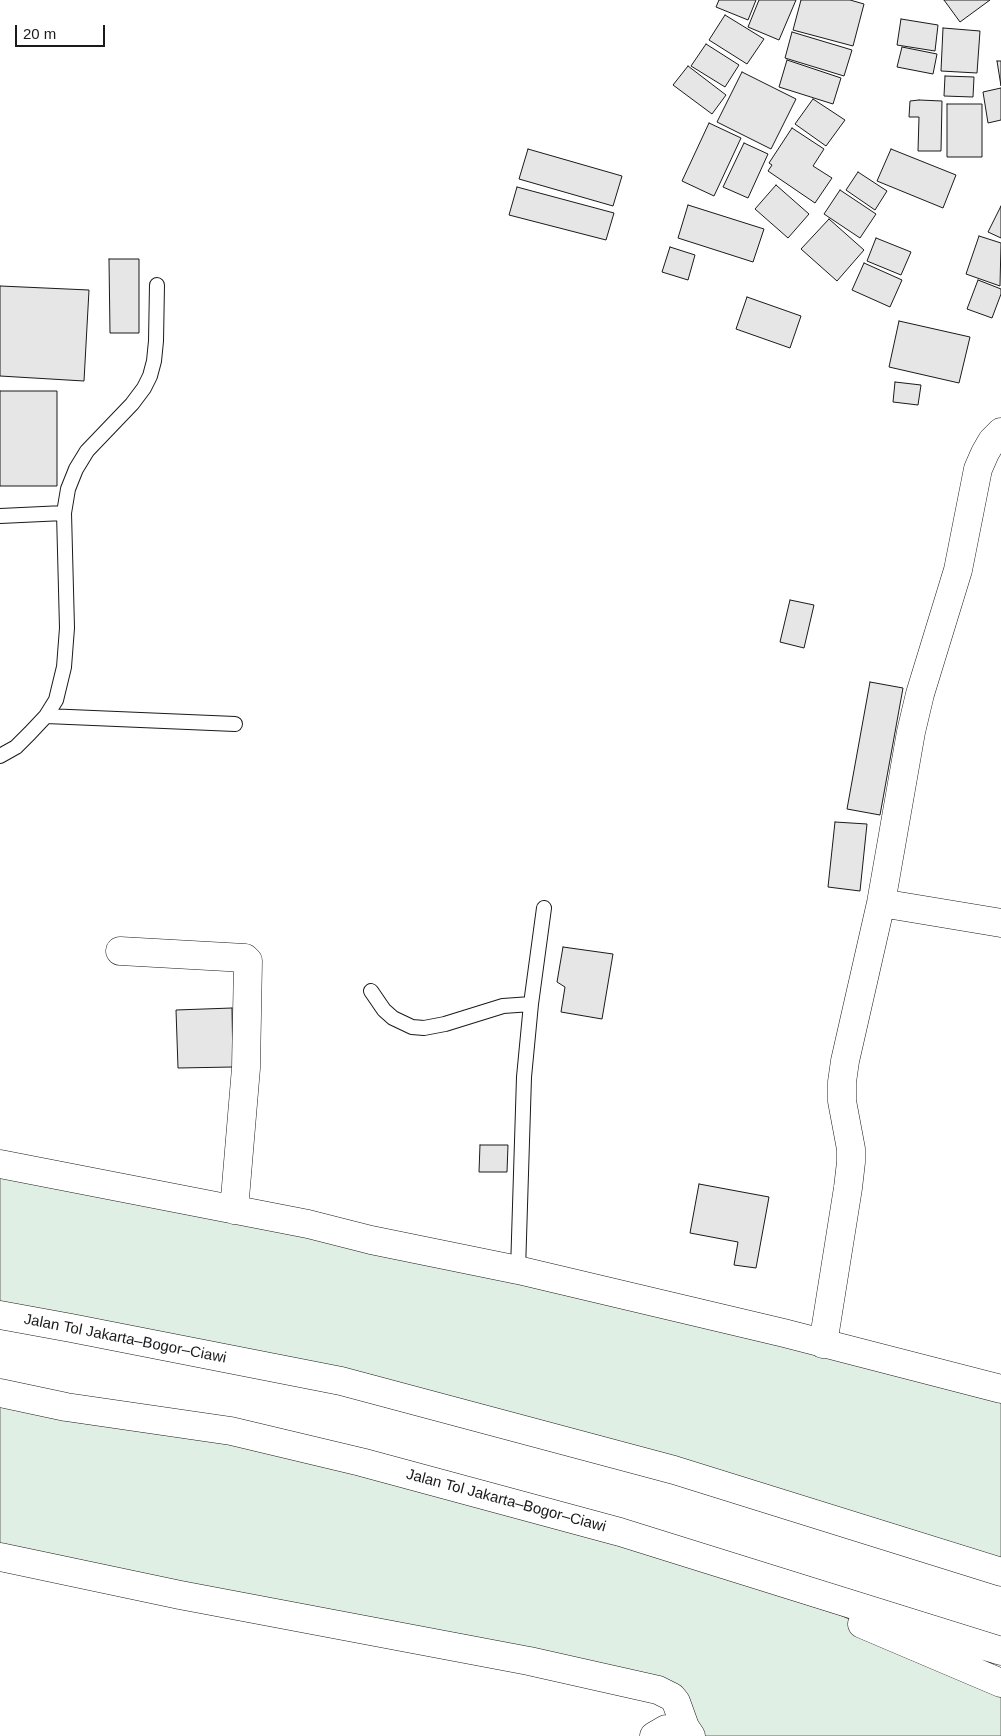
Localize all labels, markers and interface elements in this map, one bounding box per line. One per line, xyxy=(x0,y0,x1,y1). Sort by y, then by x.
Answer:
scale bar xyxy=(18,15,108,47)
text: 20 m xyxy=(23,25,56,42)
street label: Jalan Tol Jakarta–Bogor–Ciawi xyxy=(22,1311,228,1367)
street label: Jalan Tol Jakarta–Bogor–Ciawi xyxy=(404,1466,608,1536)

